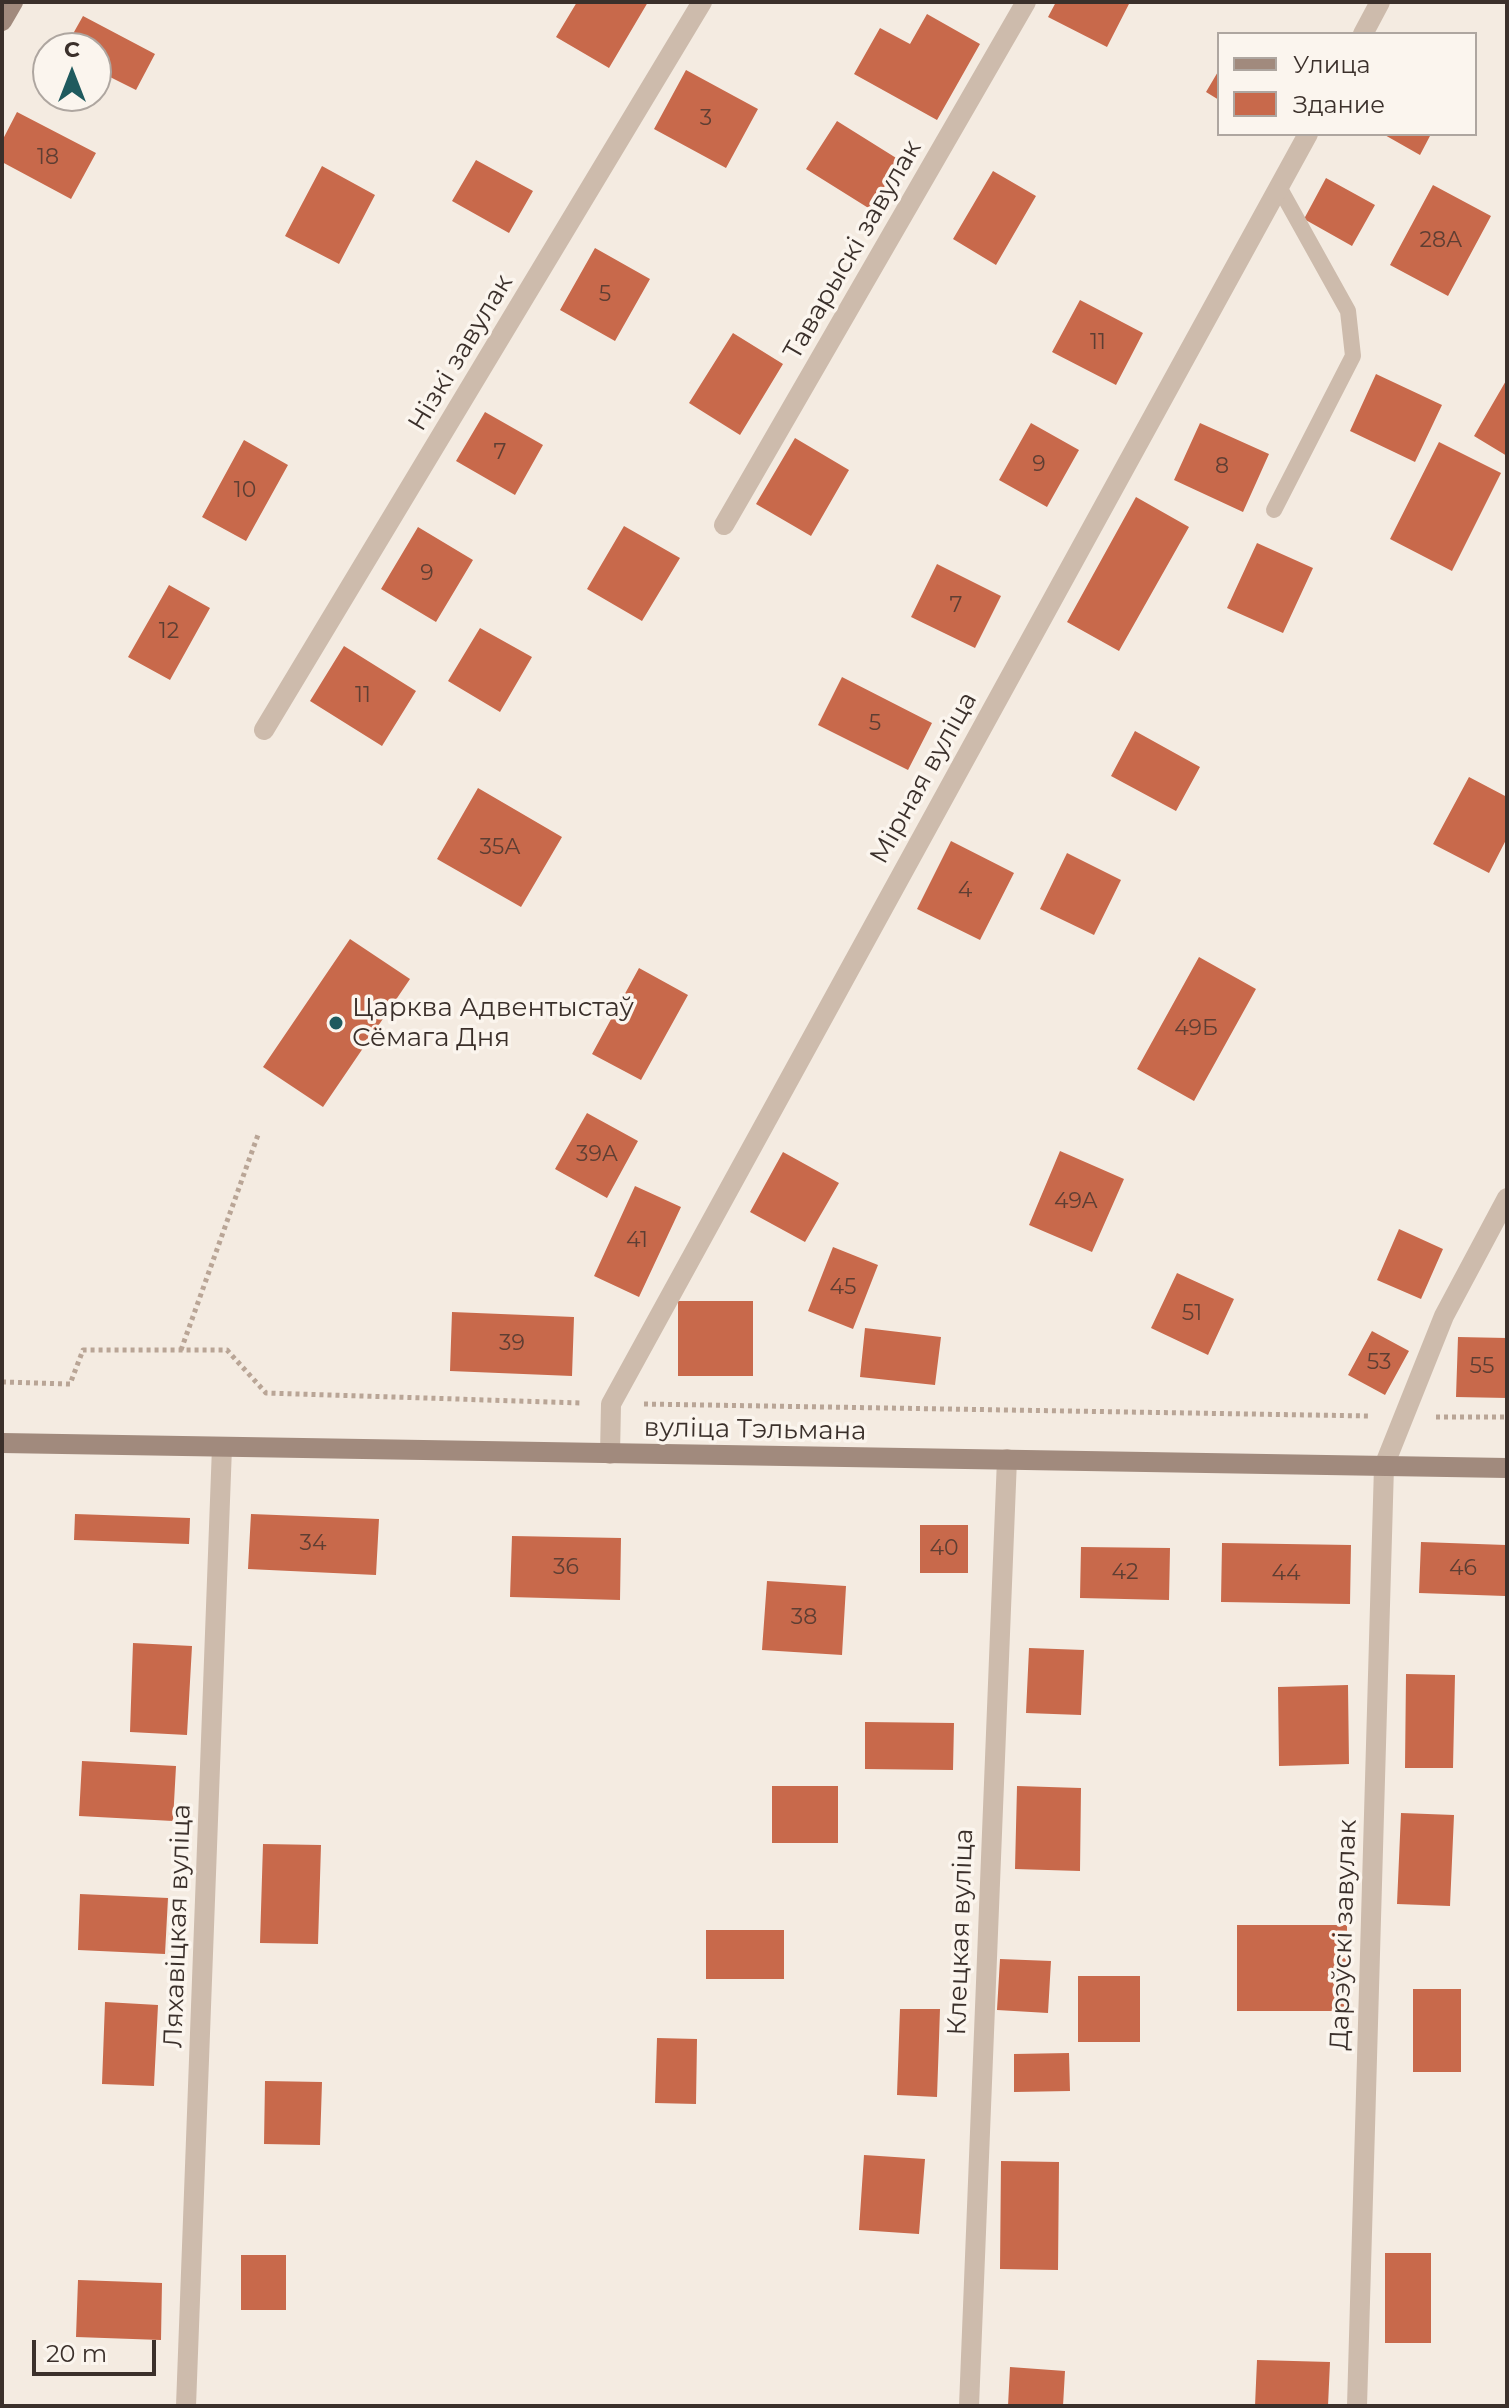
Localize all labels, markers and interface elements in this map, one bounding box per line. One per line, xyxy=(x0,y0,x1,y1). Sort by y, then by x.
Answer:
north arrow xyxy=(32,32,112,112)
legend xyxy=(1217,32,1477,136)
text: С xyxy=(64,36,80,63)
text: Улица xyxy=(1293,50,1371,79)
text: Здание xyxy=(1293,90,1385,119)
house number: 3 xyxy=(700,106,712,132)
street label: Таварыскі завулак xyxy=(777,135,929,365)
house number: 18 xyxy=(37,145,59,171)
house number: 28А xyxy=(1420,228,1462,254)
street label: Нізкі завулак xyxy=(402,269,520,437)
house number: 5 xyxy=(599,282,611,308)
house number: 11 xyxy=(1090,330,1106,356)
house number: 7 xyxy=(494,440,506,466)
house number: 9 xyxy=(1032,452,1046,478)
house number: 8 xyxy=(1215,454,1229,480)
house number: 10 xyxy=(234,478,256,504)
house number: 9 xyxy=(420,561,434,587)
house number: 7 xyxy=(950,593,962,619)
house number: 12 xyxy=(159,619,179,645)
house number: 11 xyxy=(355,683,371,709)
street label: Мірная вуліца xyxy=(864,687,984,869)
house number: 5 xyxy=(869,711,881,737)
house number: 35А xyxy=(479,835,521,861)
house number: 4 xyxy=(958,878,972,904)
place label: Царква Адвентыстаў Сёмага Дня xyxy=(352,992,634,1054)
marker: Царква Адвентыстаў Сёмага Дня xyxy=(327,1014,345,1032)
house number: 49Б xyxy=(1174,1016,1218,1042)
house number: 39А xyxy=(576,1142,618,1168)
house number: 49А xyxy=(1054,1189,1098,1215)
house number: 41 xyxy=(626,1228,648,1254)
house number: 45 xyxy=(830,1275,856,1301)
house number: 51 xyxy=(1182,1301,1202,1327)
house number: 39 xyxy=(499,1331,525,1357)
house number: 53 xyxy=(1367,1350,1391,1376)
house number: 55 xyxy=(1470,1354,1494,1380)
street label: вуліца Тэльмана xyxy=(643,1412,867,1448)
house number: 34 xyxy=(300,1531,326,1557)
house number: 40 xyxy=(929,1536,959,1562)
house number: 36 xyxy=(553,1555,579,1581)
house number: 46 xyxy=(1449,1556,1477,1582)
house number: 42 xyxy=(1112,1560,1138,1586)
house number: 44 xyxy=(1271,1561,1301,1587)
house number: 38 xyxy=(791,1605,817,1631)
street label: Ляхавіцкая вуліца xyxy=(158,1803,198,2049)
street label: Дарэўскі завулак xyxy=(1324,1819,1364,2051)
street label: Клецкая вуліца xyxy=(942,1828,980,2036)
scale bar xyxy=(36,2324,160,2374)
text: 20 m xyxy=(46,2339,107,2368)

